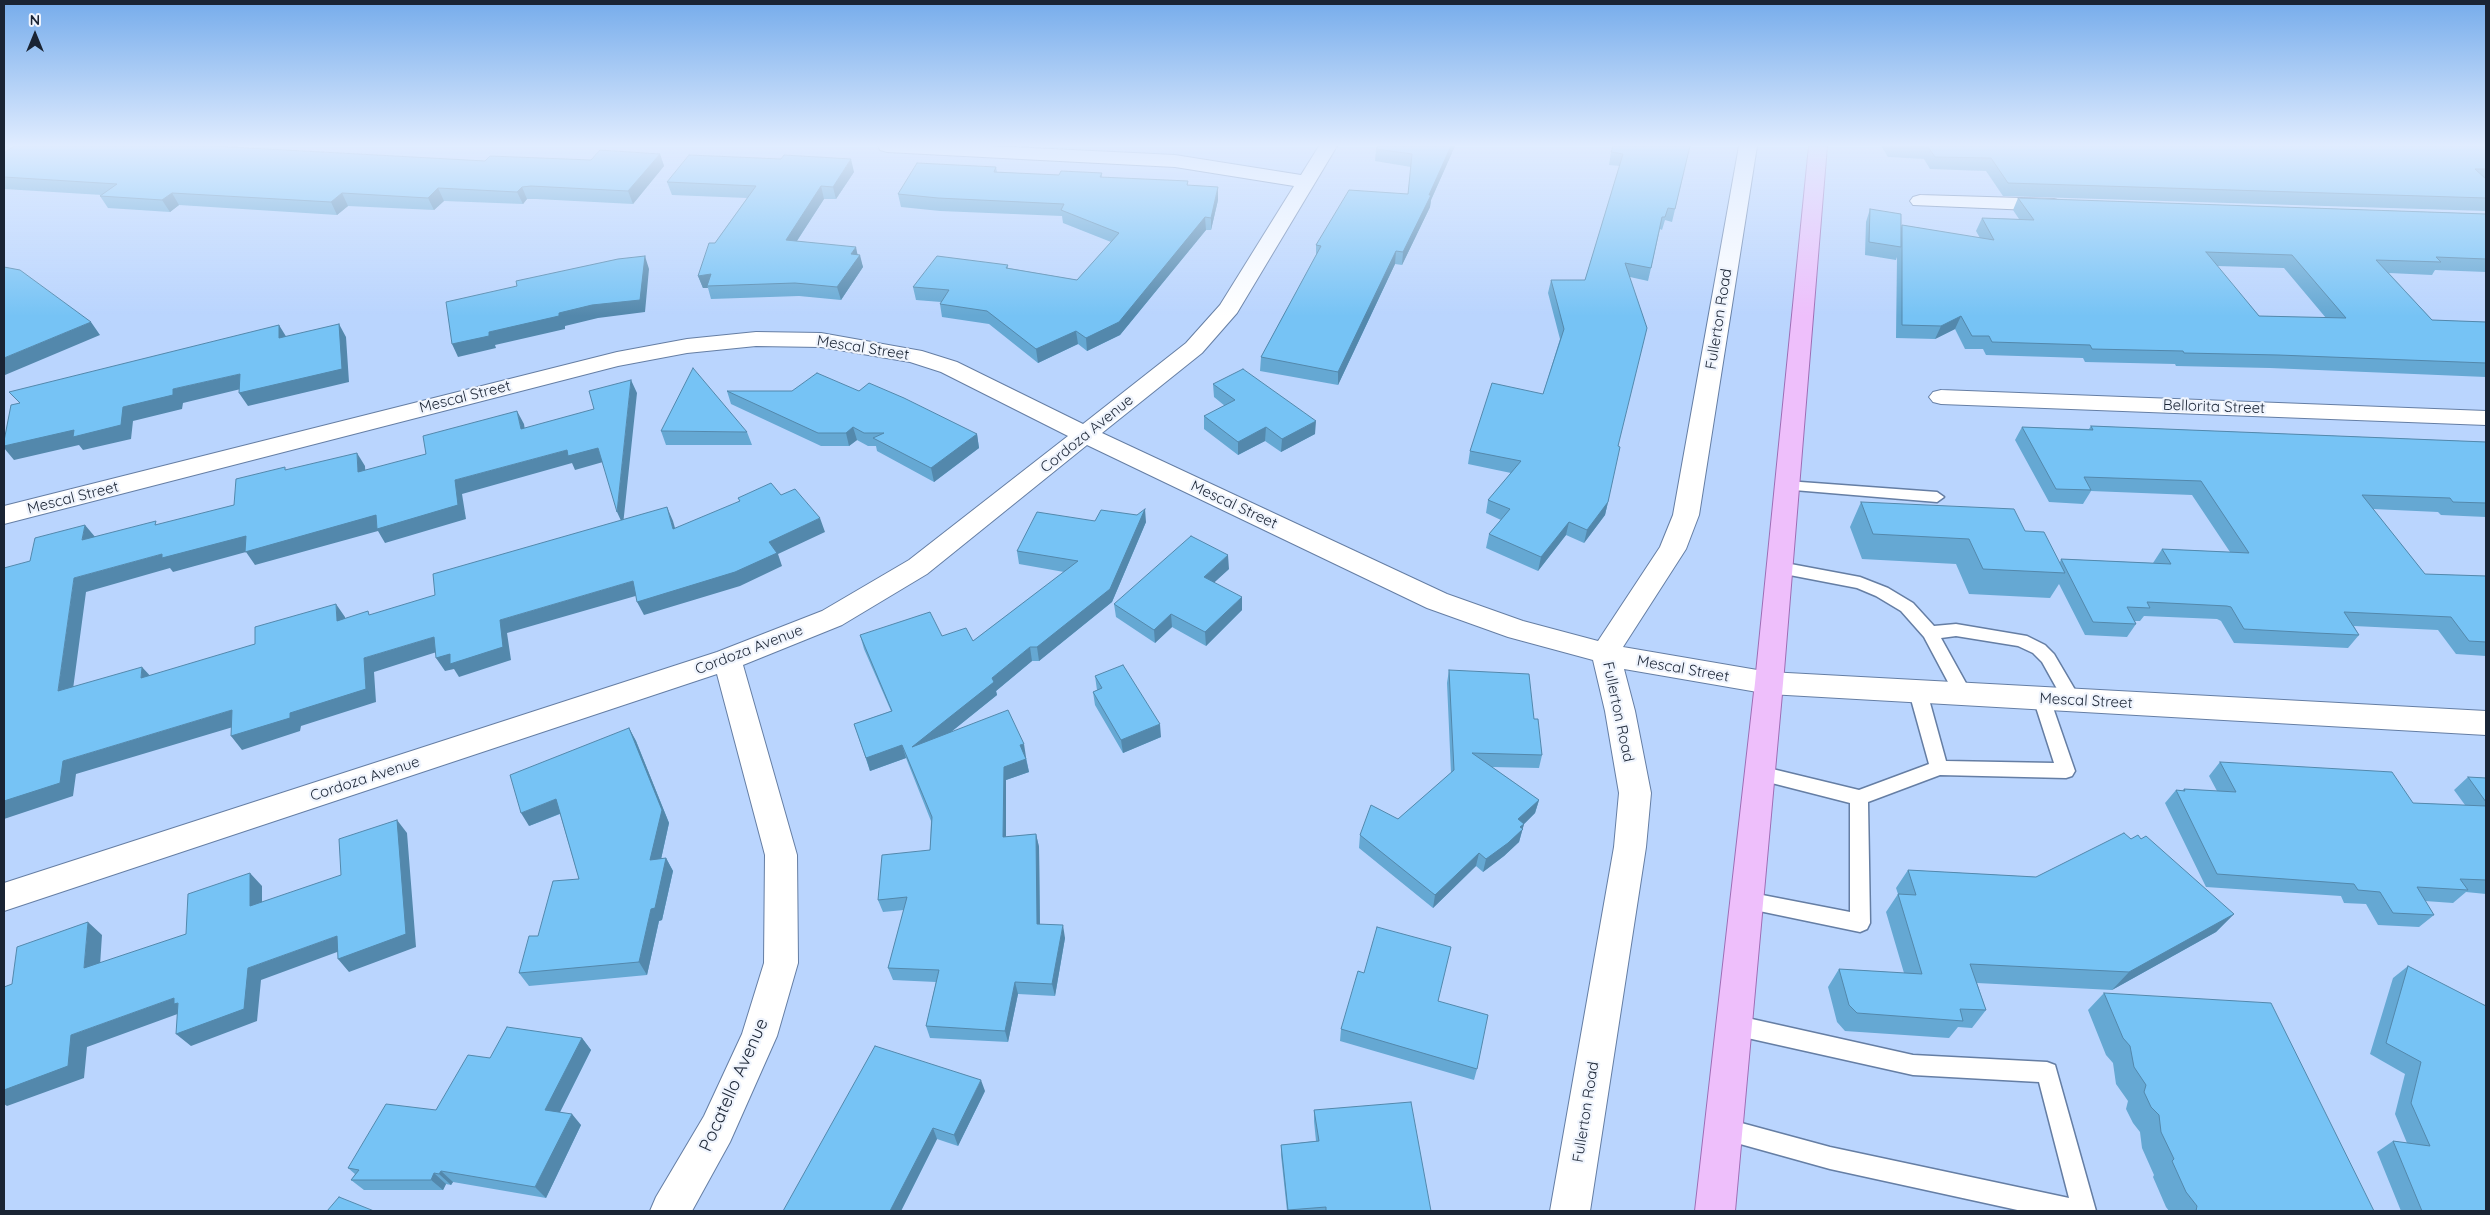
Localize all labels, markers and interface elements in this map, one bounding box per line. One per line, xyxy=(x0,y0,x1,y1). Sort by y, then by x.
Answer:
north arrow xyxy=(10,10,60,60)
text: N xyxy=(30,11,40,29)
street label: Fullerton Road xyxy=(1702,267,1736,371)
street label: Mescal Street xyxy=(816,332,910,364)
street label: Mescal Street xyxy=(418,377,512,417)
street label: Cordoza Avenue xyxy=(1037,391,1137,477)
street label: Bellorita Street xyxy=(2163,396,2265,418)
street label: Mescal Street xyxy=(1188,477,1280,533)
street label: Mescal Street xyxy=(26,478,120,518)
street label: Cordoza Avenue xyxy=(693,621,805,679)
street label: Mescal Street xyxy=(1635,652,1731,686)
street label: Fullerton Road xyxy=(1599,660,1637,764)
street label: Mescal Street xyxy=(2039,690,2133,712)
street label: Cordoza Avenue xyxy=(308,753,422,805)
street label: Pocatello Avenue xyxy=(695,1015,773,1155)
street label: Fullerton Road xyxy=(1569,1060,1603,1164)

